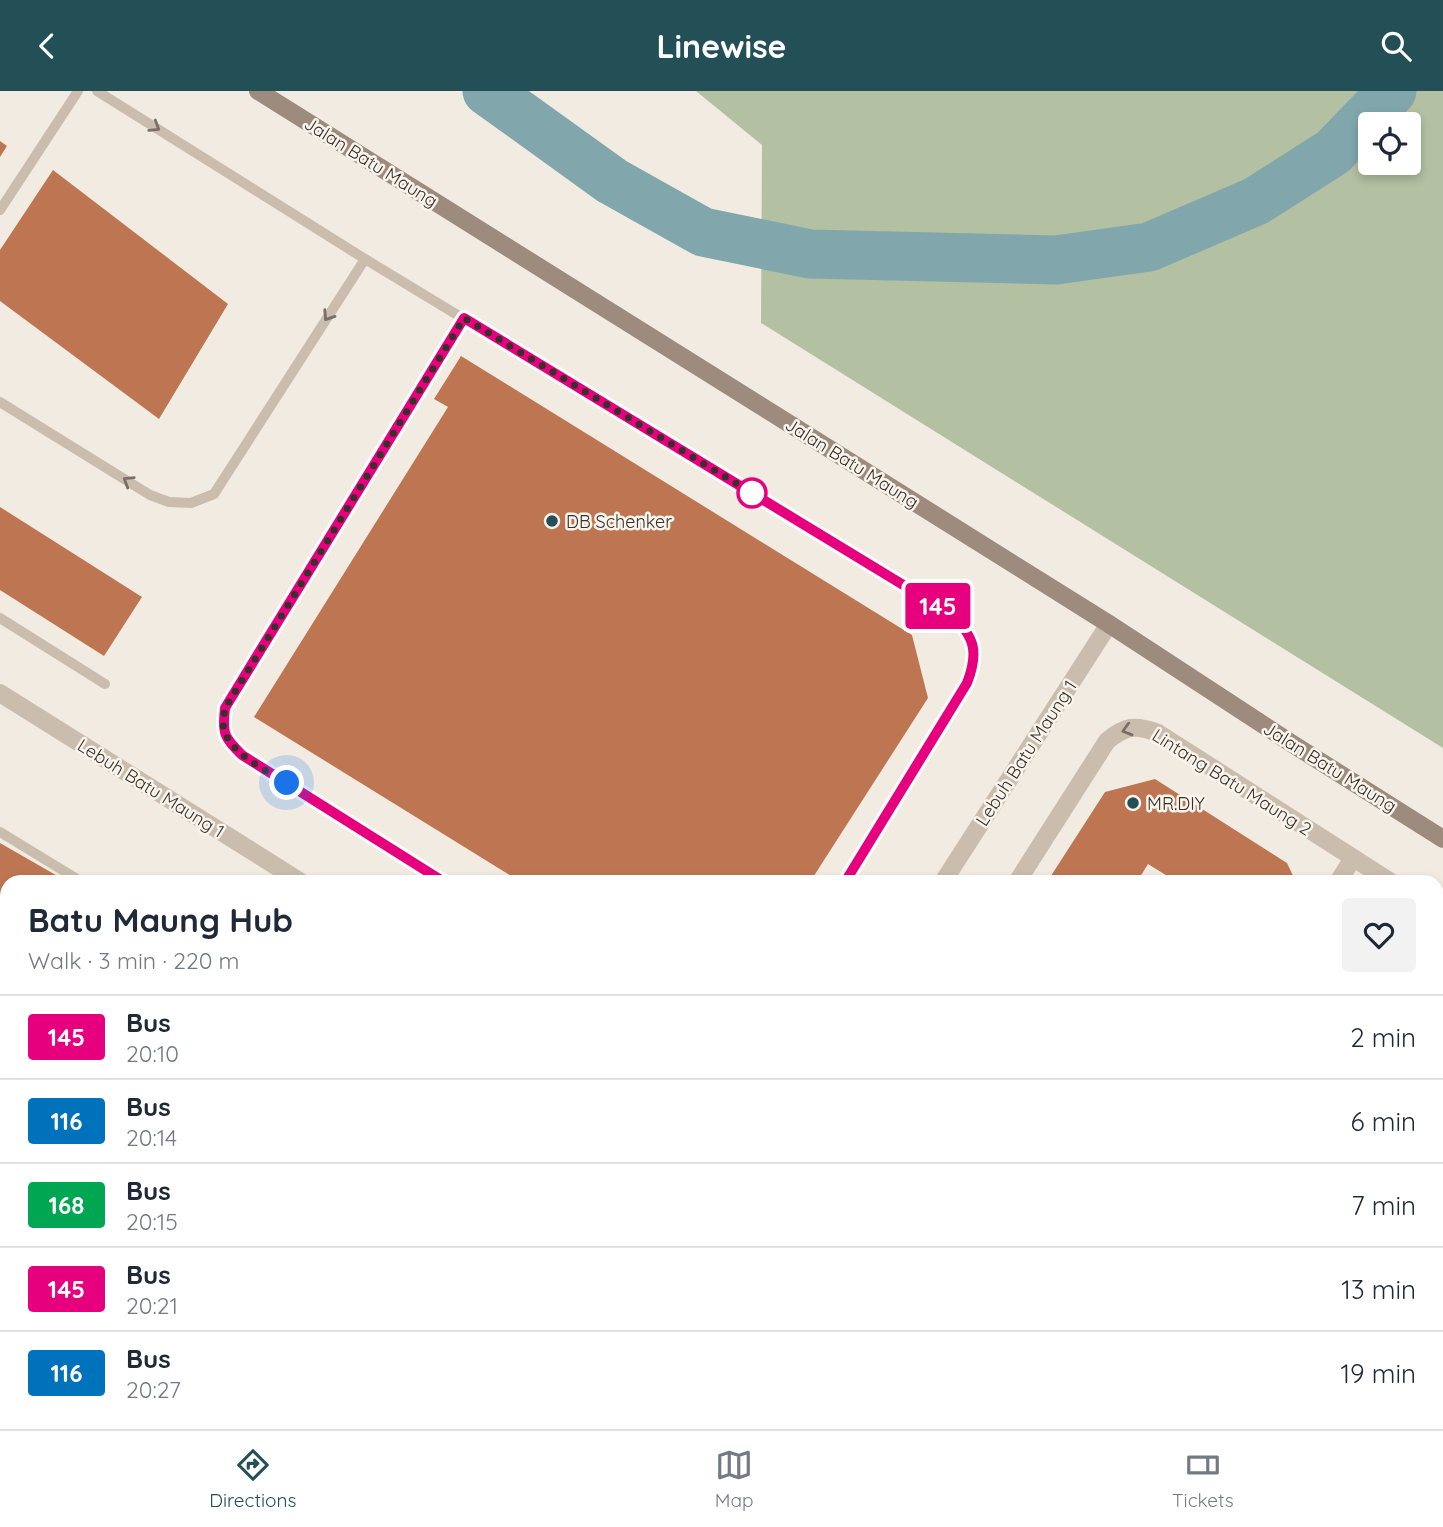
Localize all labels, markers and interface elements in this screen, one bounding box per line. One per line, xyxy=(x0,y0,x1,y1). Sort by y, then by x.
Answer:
text: Linewise xyxy=(657,26,786,66)
icon: back xyxy=(28,27,66,65)
icon: search xyxy=(1377,27,1415,65)
street label: Jalan Batu Maung xyxy=(300,112,442,212)
map controls xyxy=(1358,112,1421,175)
button: locate xyxy=(1358,112,1421,175)
one-way arrow xyxy=(147,119,160,132)
one-way arrow xyxy=(324,308,337,321)
street label: Jalan Batu Maung xyxy=(781,413,923,513)
one-way arrow xyxy=(123,477,136,490)
unlabelled marker xyxy=(737,478,767,508)
place label: DB Schenker xyxy=(566,510,672,533)
marker: DB Schenker xyxy=(544,513,560,529)
line badge: 145 xyxy=(898,583,978,629)
text: 145 xyxy=(919,591,957,621)
street label: Lebuh Batu Maung 1 xyxy=(970,676,1082,830)
street label: Jalan Batu Maung xyxy=(1259,717,1401,817)
one-way arrow xyxy=(1122,722,1134,737)
street label: Lintang Batu Maung 2 xyxy=(1148,724,1316,840)
street label: Lebuh Batu Maung 1 xyxy=(73,733,229,843)
your location xyxy=(269,765,304,800)
place label: MR.DIY xyxy=(1147,792,1205,815)
marker: MR.DIY xyxy=(1125,795,1141,811)
button: heart xyxy=(1342,898,1416,972)
text: Batu Maung Hub xyxy=(28,899,293,940)
text: Walk · 3 min · 220 m xyxy=(28,946,240,975)
text: Bus xyxy=(126,1006,171,1039)
text: 2 min xyxy=(1350,1021,1416,1054)
text: 145 xyxy=(48,1022,85,1052)
text: 20:10 xyxy=(126,1039,179,1068)
text: Bus xyxy=(126,1090,171,1123)
text: 6 min xyxy=(1351,1105,1416,1138)
text: 116 xyxy=(51,1106,82,1136)
text: 20:14 xyxy=(126,1123,177,1152)
text: Bus xyxy=(126,1174,171,1207)
text: 7 min xyxy=(1351,1189,1416,1222)
text: 168 xyxy=(49,1190,84,1220)
text: 20:15 xyxy=(126,1207,178,1236)
text: Bus xyxy=(126,1258,171,1291)
text: 13 min xyxy=(1341,1273,1416,1306)
text: 145 xyxy=(48,1274,85,1304)
text: 20:21 xyxy=(126,1291,178,1320)
text: Bus xyxy=(126,1342,171,1375)
text: 19 min xyxy=(1340,1357,1416,1390)
text: 116 xyxy=(51,1358,82,1388)
text: 20:27 xyxy=(126,1375,181,1404)
tab: Directions xyxy=(209,1446,296,1512)
tab: Map xyxy=(715,1446,754,1512)
tab: Tickets xyxy=(1172,1446,1234,1512)

